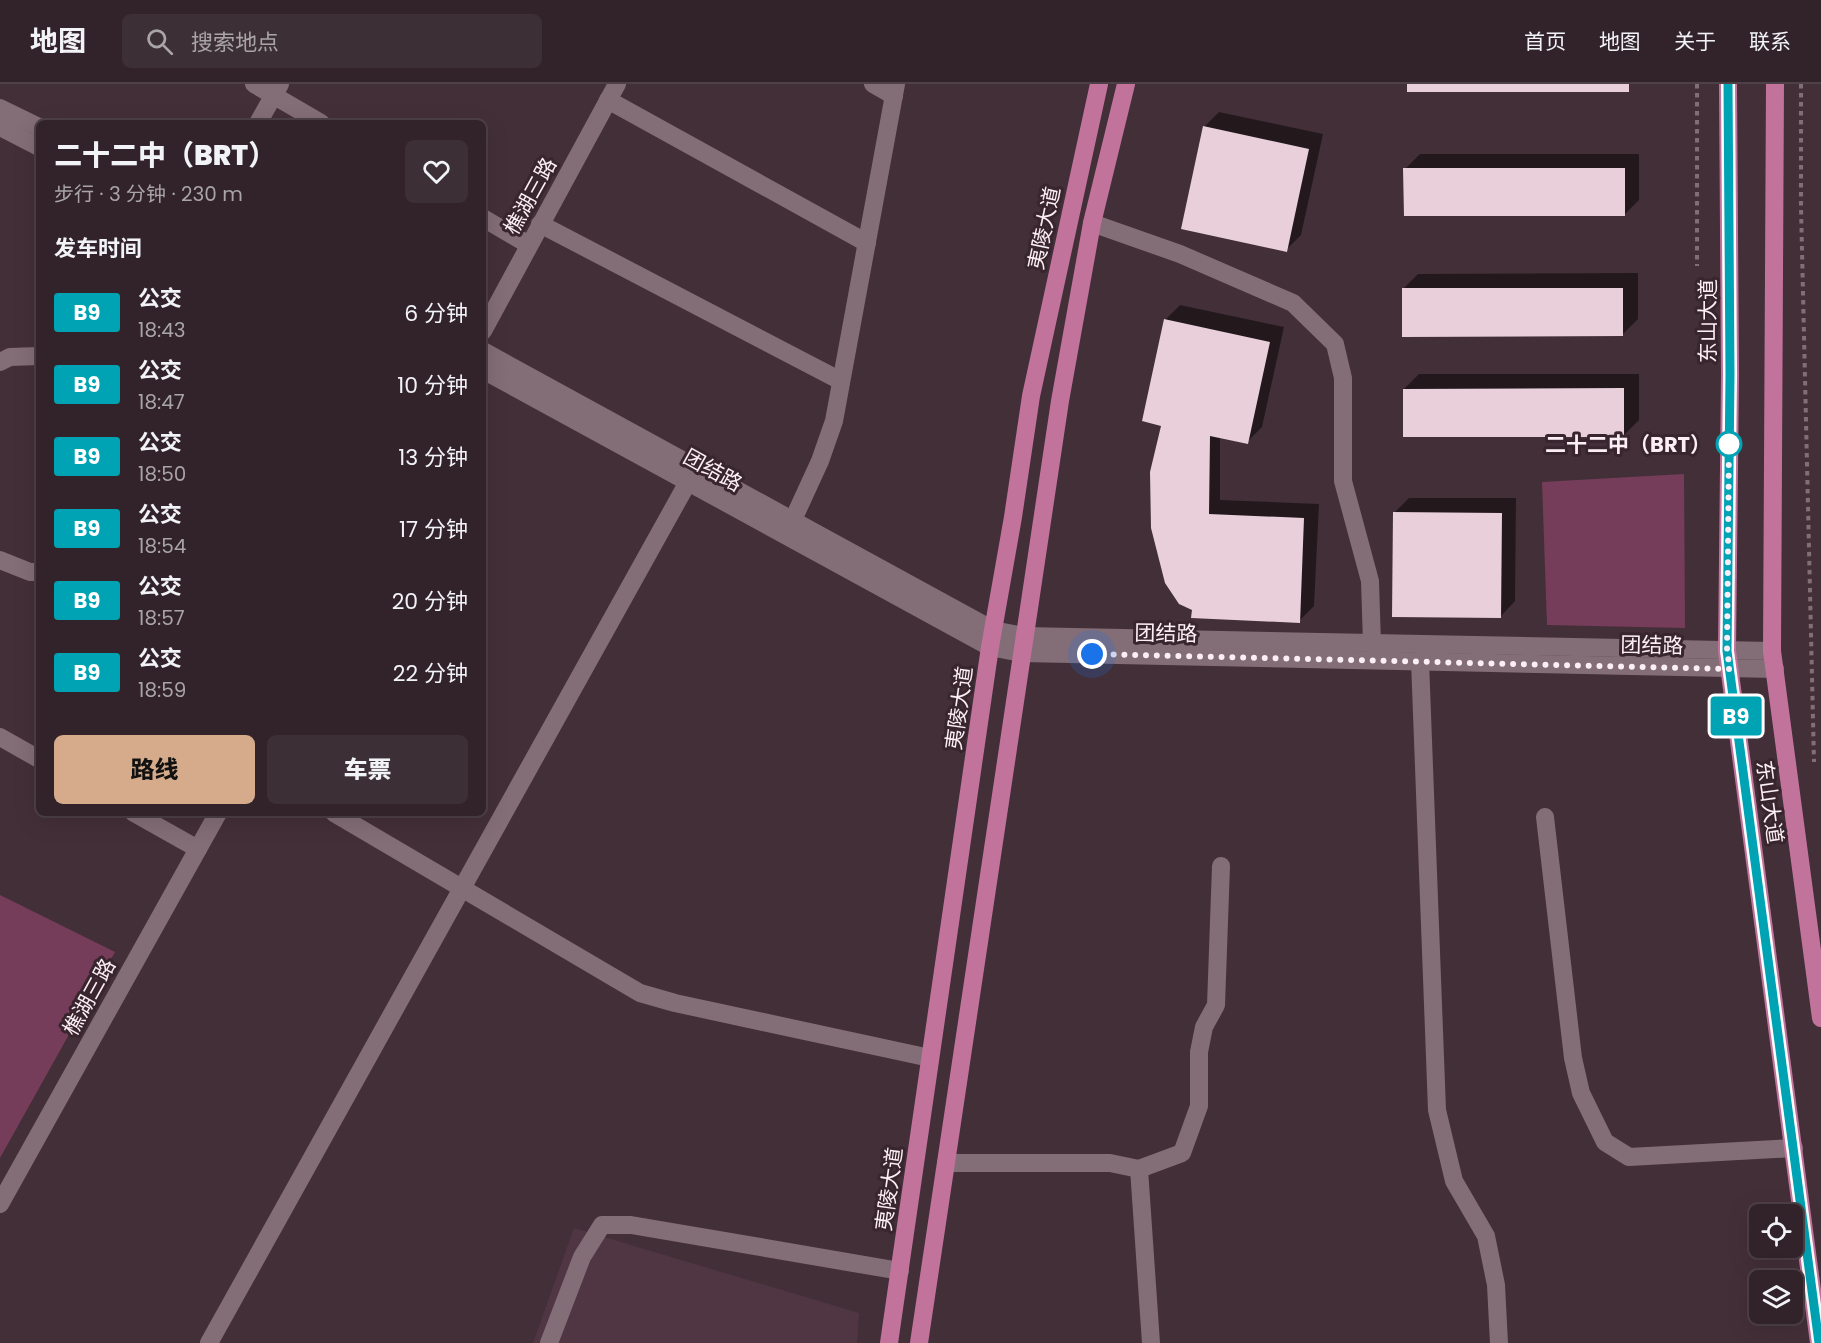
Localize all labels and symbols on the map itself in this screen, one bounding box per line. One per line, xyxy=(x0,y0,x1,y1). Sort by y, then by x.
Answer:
street label: 樵湖三路 xyxy=(497,152,563,240)
street label: 夷陵大道 xyxy=(1021,184,1067,272)
street label: 东山大道 xyxy=(1693,279,1722,363)
place label: 二十二中（BRT） xyxy=(1545,430,1711,459)
marker: 二十二中（BRT） xyxy=(1716,431,1742,457)
street label: 团结路 xyxy=(678,442,748,498)
street label: 团结路 xyxy=(1134,618,1198,648)
street label: 团结路 xyxy=(1620,630,1684,660)
your location xyxy=(1077,639,1107,669)
street label: 夷陵大道 xyxy=(939,664,979,752)
line badge: B9 xyxy=(1709,696,1763,736)
street label: 东山大道 xyxy=(1750,758,1790,846)
street label: 樵湖三路 xyxy=(56,953,122,1041)
street label: 夷陵大道 xyxy=(869,1145,909,1233)

